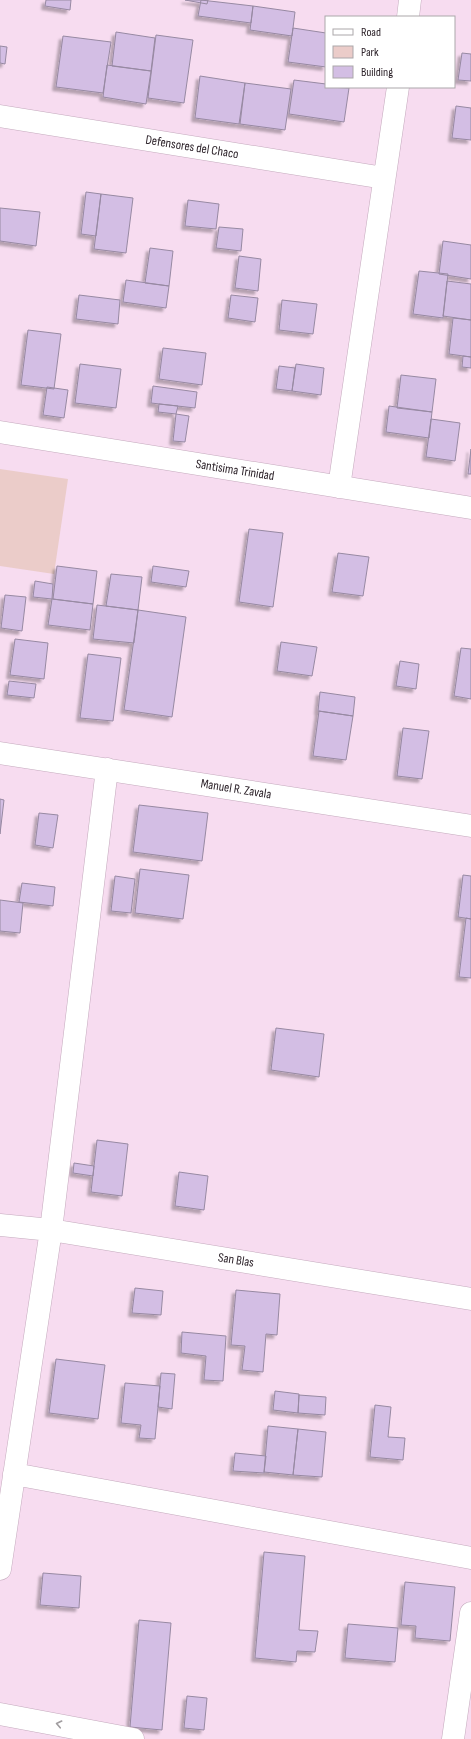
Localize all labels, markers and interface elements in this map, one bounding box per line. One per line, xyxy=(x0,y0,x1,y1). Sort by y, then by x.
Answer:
legend xyxy=(325,16,455,88)
text: Road xyxy=(361,25,381,40)
text: Park xyxy=(361,45,379,60)
text: Building xyxy=(361,65,393,80)
street label: Defensores del Chaco xyxy=(144,132,240,162)
street label: Santisima Trinidad xyxy=(195,456,275,484)
street label: Manuel R. Zavala xyxy=(199,776,273,802)
street label: San Blas xyxy=(217,1249,255,1271)
one-way arrow xyxy=(55,1721,62,1729)

